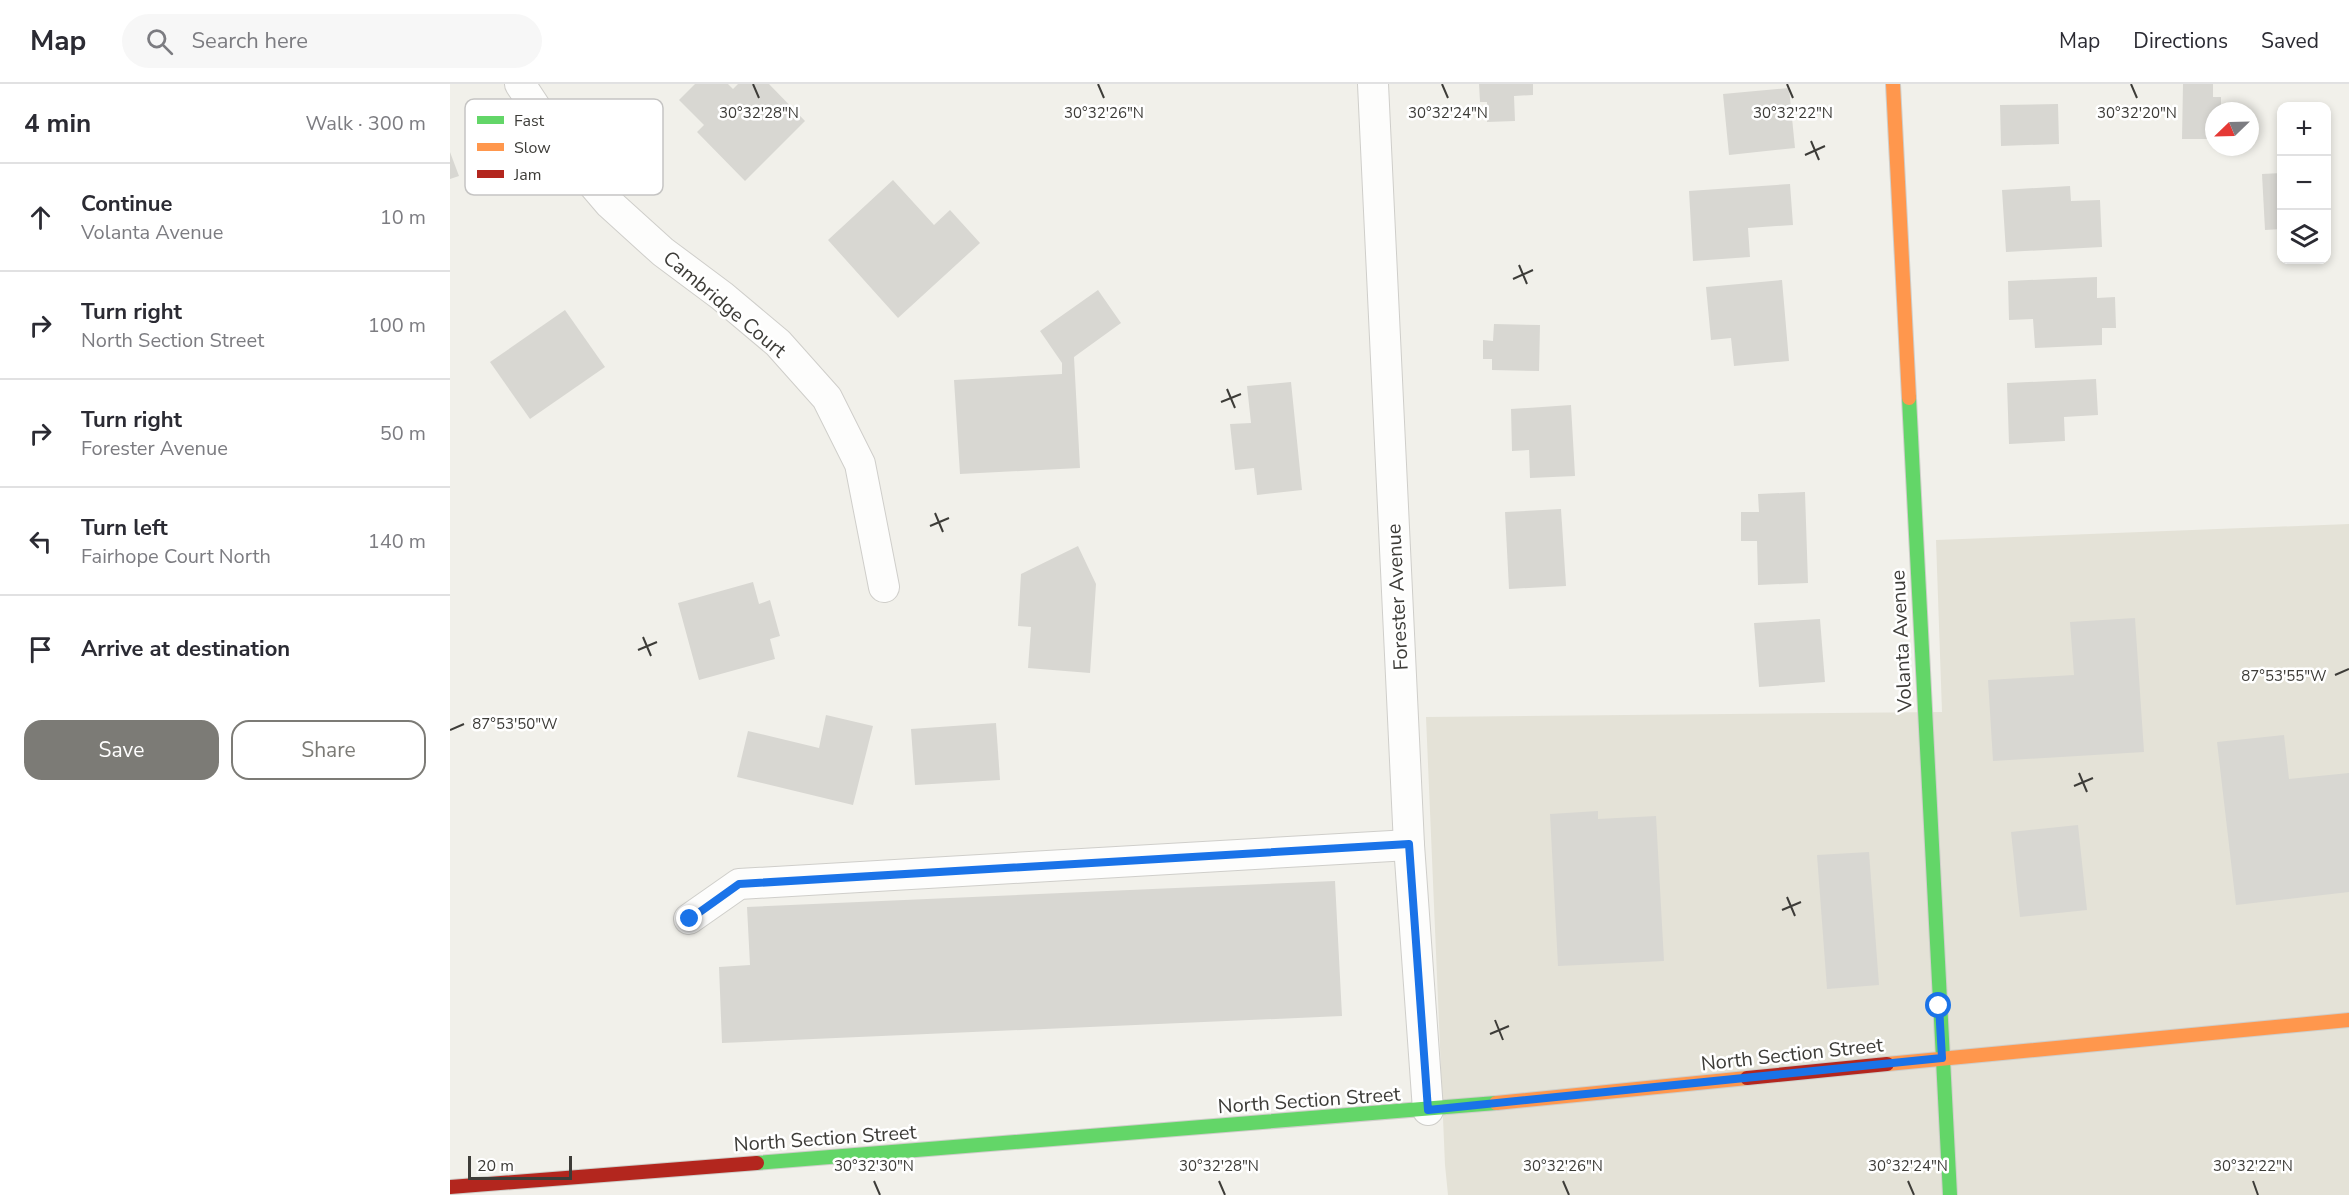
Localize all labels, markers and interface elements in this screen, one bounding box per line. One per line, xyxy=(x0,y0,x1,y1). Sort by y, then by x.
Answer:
search box xyxy=(122,14,542,68)
text: Map xyxy=(30,22,86,60)
icon: search xyxy=(143,25,176,58)
text: Search here xyxy=(191,26,308,56)
text: Map xyxy=(2059,27,2100,55)
text: Directions xyxy=(2133,27,2228,55)
text: Saved xyxy=(2261,27,2319,55)
legend xyxy=(465,99,663,195)
north arrow xyxy=(2205,102,2259,156)
map controls xyxy=(2277,102,2331,264)
button: + xyxy=(2277,102,2331,156)
text: 30°32'28"N xyxy=(719,103,799,123)
text: 30°32'26"N xyxy=(1064,103,1144,123)
text: 30°32'24"N xyxy=(1408,103,1488,123)
text: 30°32'22"N xyxy=(1753,103,1833,123)
text: 30°32'20"N xyxy=(2097,103,2177,123)
text: 4 min xyxy=(24,106,91,141)
text: Walk · 300 m xyxy=(306,110,426,137)
text: Fast xyxy=(514,110,545,132)
text: Slow xyxy=(514,137,551,159)
button: − xyxy=(2277,156,2331,210)
text: Jam xyxy=(513,164,541,186)
text: Continue xyxy=(81,189,172,219)
icon: ahead xyxy=(24,201,57,234)
text: 10 m xyxy=(380,204,426,231)
button: layers xyxy=(2277,210,2331,264)
text: Volanta Avenue xyxy=(81,219,223,246)
street label: Cambridge Court xyxy=(657,245,793,365)
text: Turn right xyxy=(81,297,182,327)
icon: right xyxy=(24,309,57,342)
text: 100 m xyxy=(368,312,426,339)
text: North Section Street xyxy=(81,327,264,354)
text: Turn right xyxy=(81,405,182,435)
icon: right xyxy=(24,417,57,450)
text: 50 m xyxy=(380,420,426,447)
text: Forester Avenue xyxy=(81,435,228,462)
text: Turn left xyxy=(81,513,168,543)
street label: Forester Avenue xyxy=(1380,523,1415,671)
icon: left xyxy=(24,525,57,558)
text: 140 m xyxy=(368,528,426,555)
text: Fairhope Court North xyxy=(81,543,271,570)
street label: Volanta Avenue xyxy=(1884,569,1919,714)
icon: arrive xyxy=(24,633,57,666)
text: Arrive at destination xyxy=(81,634,290,664)
text: 87°53'55"W xyxy=(2241,666,2327,686)
text: 87°53'50"W xyxy=(472,714,558,734)
button: Save xyxy=(24,720,219,780)
button: Share xyxy=(231,720,426,780)
route end xyxy=(676,905,702,931)
route start xyxy=(1925,992,1951,1018)
street label: North Section Street xyxy=(1700,1031,1886,1077)
street label: North Section Street xyxy=(1217,1081,1402,1120)
street label: North Section Street xyxy=(733,1119,918,1158)
scale bar xyxy=(468,1153,572,1180)
text: 20 m xyxy=(477,1155,514,1177)
text: 30°32'30"N xyxy=(834,1156,914,1176)
text: 30°32'28"N xyxy=(1179,1156,1259,1176)
text: 30°32'26"N xyxy=(1523,1156,1603,1176)
text: 30°32'24"N xyxy=(1868,1156,1948,1176)
text: 30°32'22"N xyxy=(2213,1156,2293,1176)

